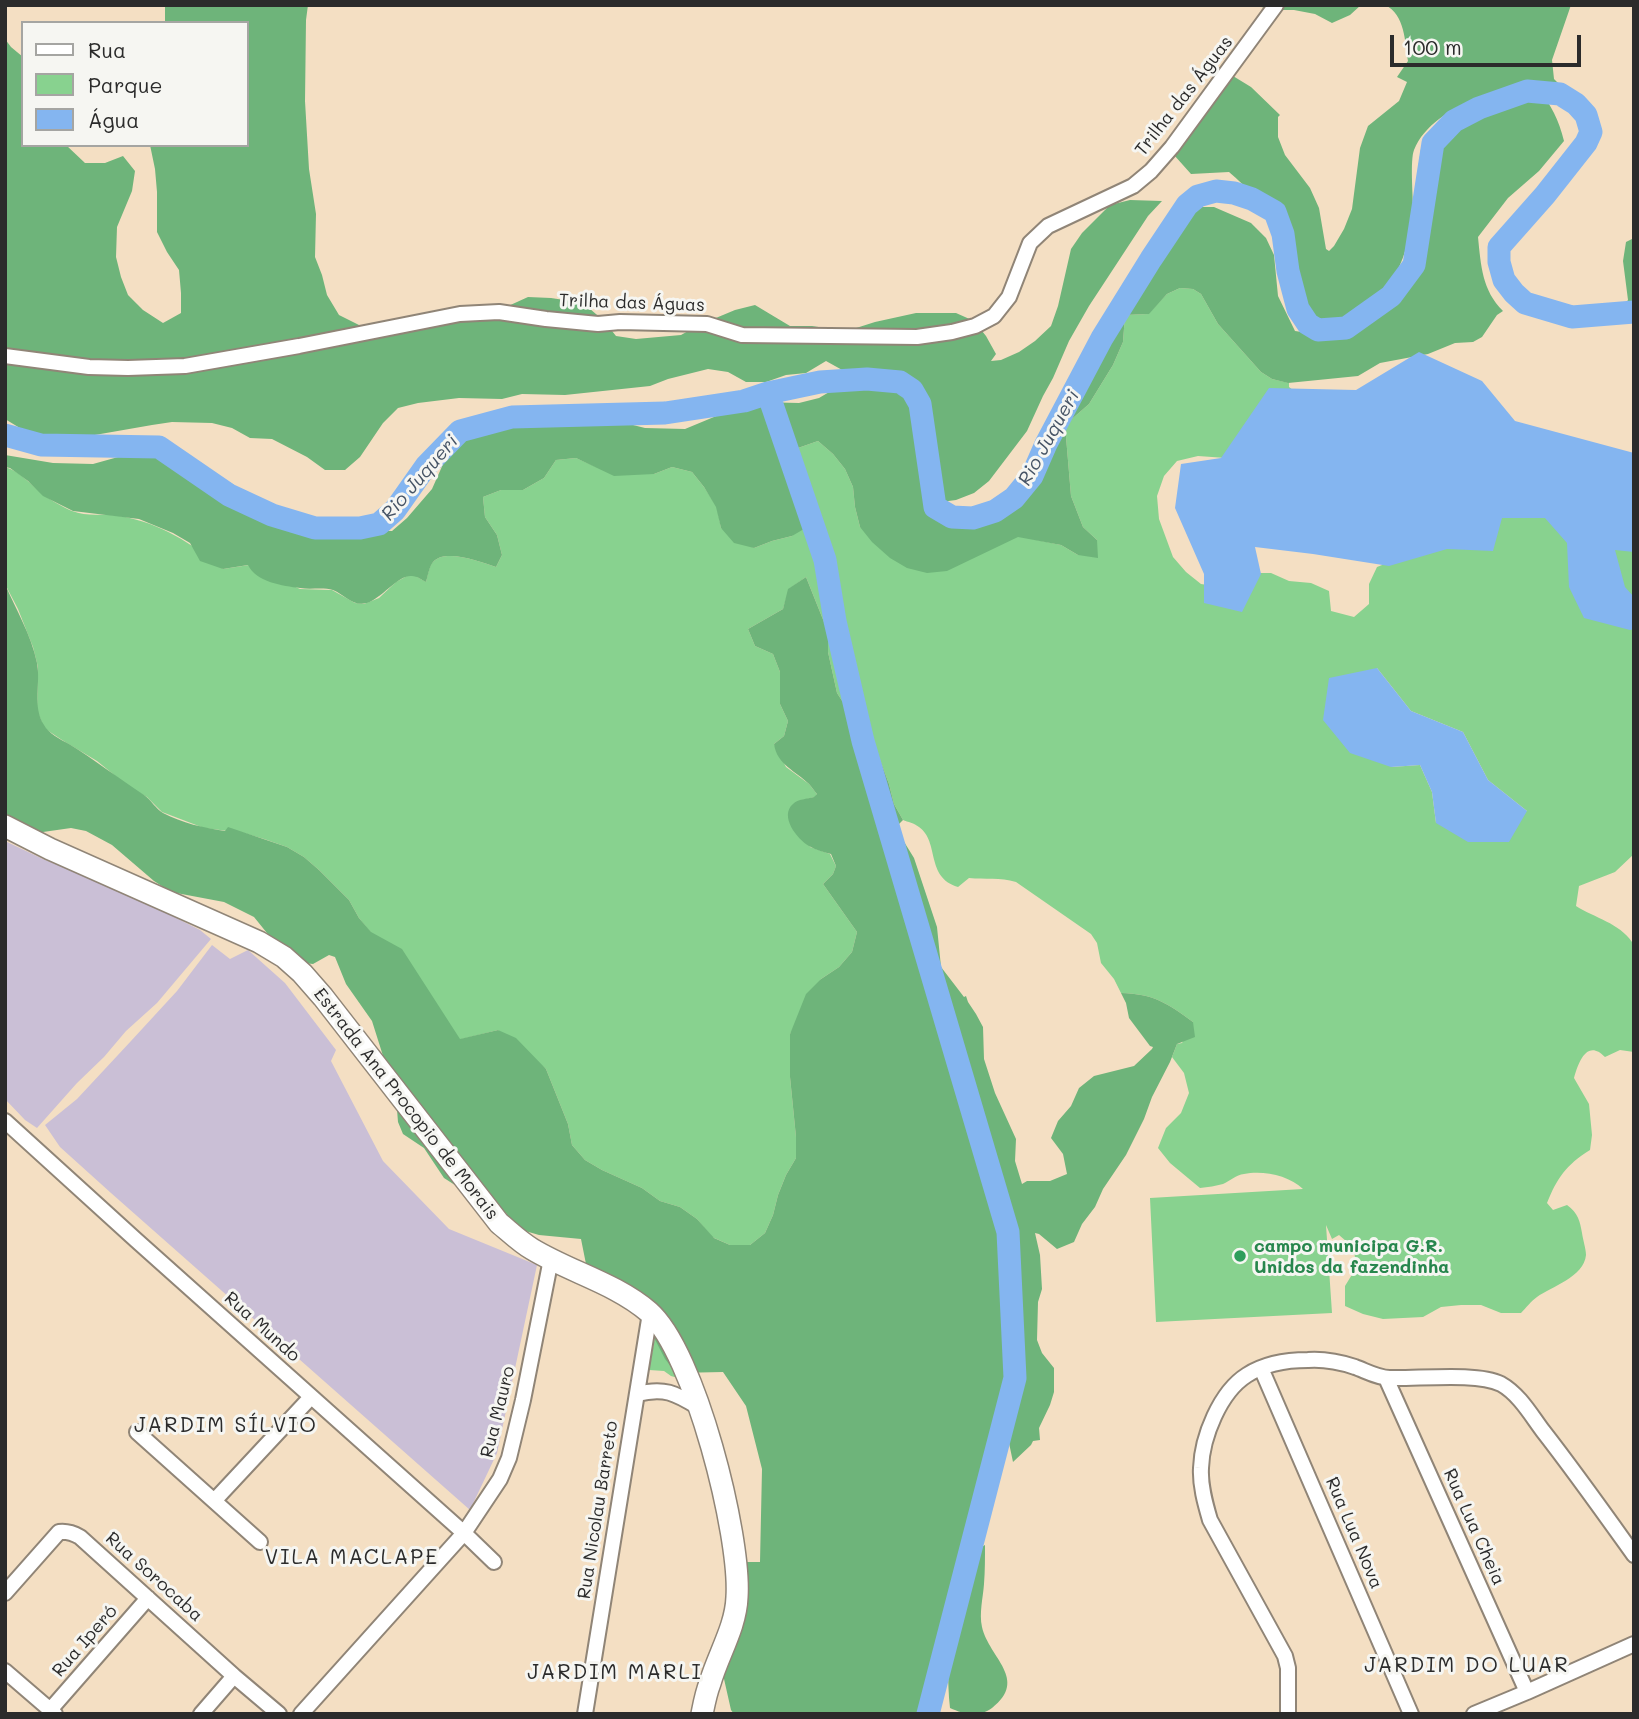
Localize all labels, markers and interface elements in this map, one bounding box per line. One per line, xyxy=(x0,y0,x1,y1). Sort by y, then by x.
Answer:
legend xyxy=(21,21,248,147)
scale bar xyxy=(1394,21,1585,65)
street label: Trilha das Águas xyxy=(1131,32,1237,160)
text: 100 m xyxy=(1403,33,1462,60)
text: Rua xyxy=(88,36,126,63)
text: Parque xyxy=(88,71,162,98)
text: Água xyxy=(88,106,139,133)
street label: Trilha das Águas xyxy=(559,290,705,316)
water label: Rio Juqueri xyxy=(1013,386,1085,490)
water label: Rio Juqueri xyxy=(377,431,463,525)
street label: Estrada Ana Procopio de Morais xyxy=(309,984,503,1224)
place label: campo municipa G.R. Unidos da fazendinha xyxy=(1254,1235,1449,1278)
marker: campo municipa G.R. Unidos da fazendinha xyxy=(1232,1248,1248,1264)
street label: Rua Mundo xyxy=(220,1287,304,1367)
street label: Rua Mauro xyxy=(476,1364,520,1460)
district label: JARDIM SÍLVIO xyxy=(136,1413,316,1439)
street label: Rua Nicolau Barreto xyxy=(573,1419,623,1601)
street label: Rua Lua Cheia xyxy=(1439,1465,1509,1589)
street label: Rua Lua Nova xyxy=(1321,1474,1387,1592)
street label: Rua Sorocaba xyxy=(101,1528,207,1626)
district label: VILA MACLAPE xyxy=(266,1545,438,1571)
street label: Rua Iperó xyxy=(48,1601,122,1681)
district label: JARDIM DO LUAR xyxy=(1366,1653,1568,1679)
district label: JARDIM MARLI xyxy=(529,1660,701,1686)

